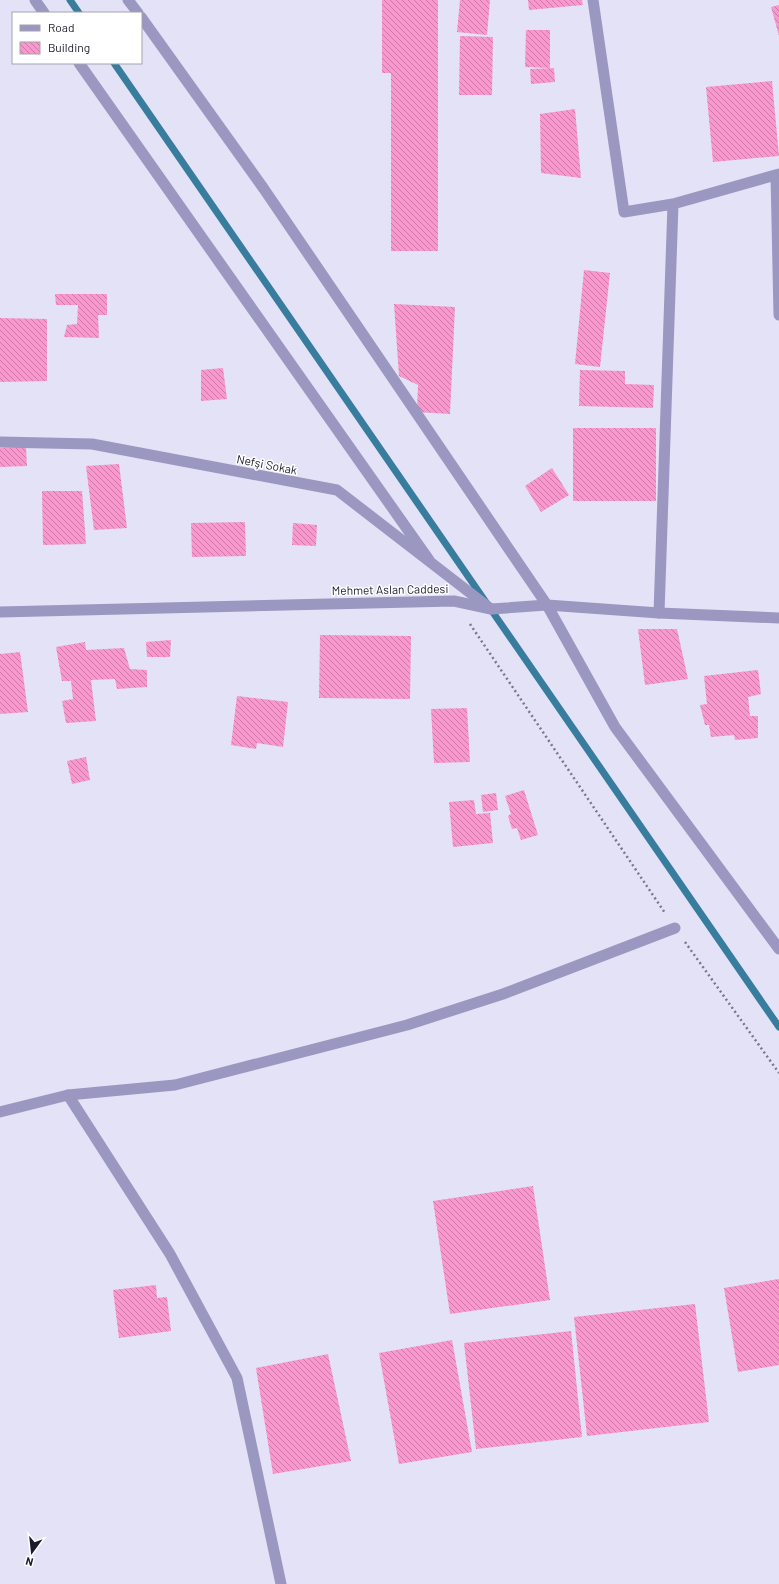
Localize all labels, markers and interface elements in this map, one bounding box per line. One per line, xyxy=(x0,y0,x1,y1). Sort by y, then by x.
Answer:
legend xyxy=(12,12,142,64)
text: Road xyxy=(48,20,75,34)
text: Building xyxy=(48,40,90,54)
street label: Nefşi Sokak xyxy=(236,451,298,477)
street label: Mehmet Aslan Caddesi xyxy=(332,581,448,597)
north arrow xyxy=(12,1532,52,1572)
text: N xyxy=(24,1555,35,1569)

